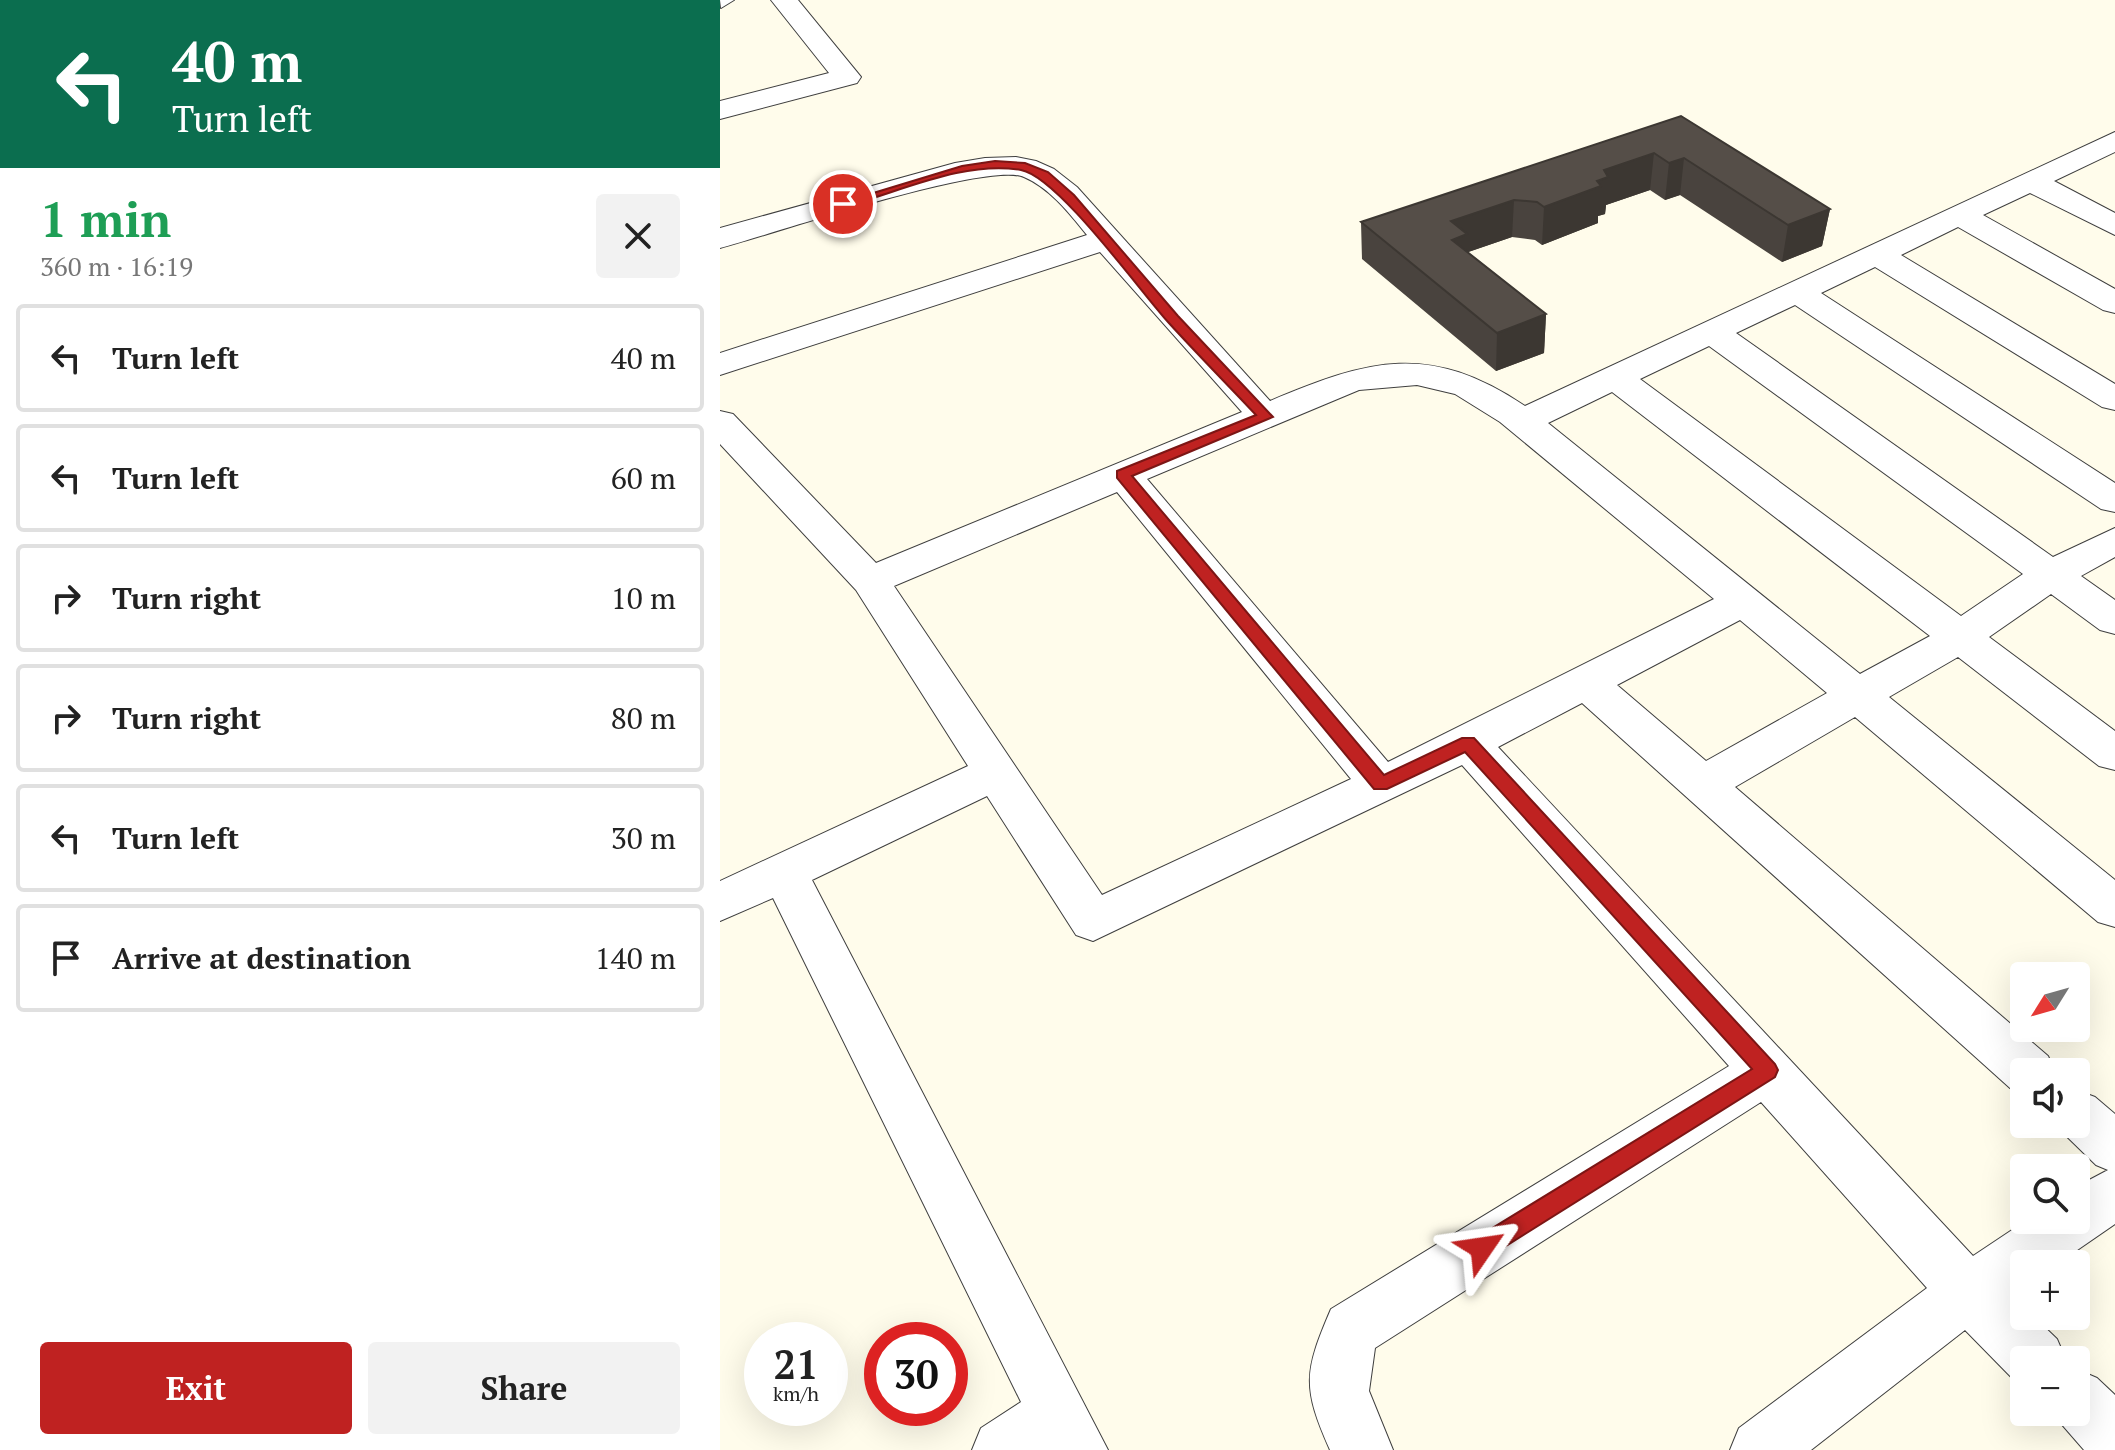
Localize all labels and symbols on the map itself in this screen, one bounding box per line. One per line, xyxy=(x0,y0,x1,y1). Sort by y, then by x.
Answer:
pin xyxy=(809,170,877,238)
north arrow xyxy=(2010,962,2090,1042)
position arrow xyxy=(1440,1206,1524,1290)
speed limit sign: 30 xyxy=(864,1322,968,1426)

